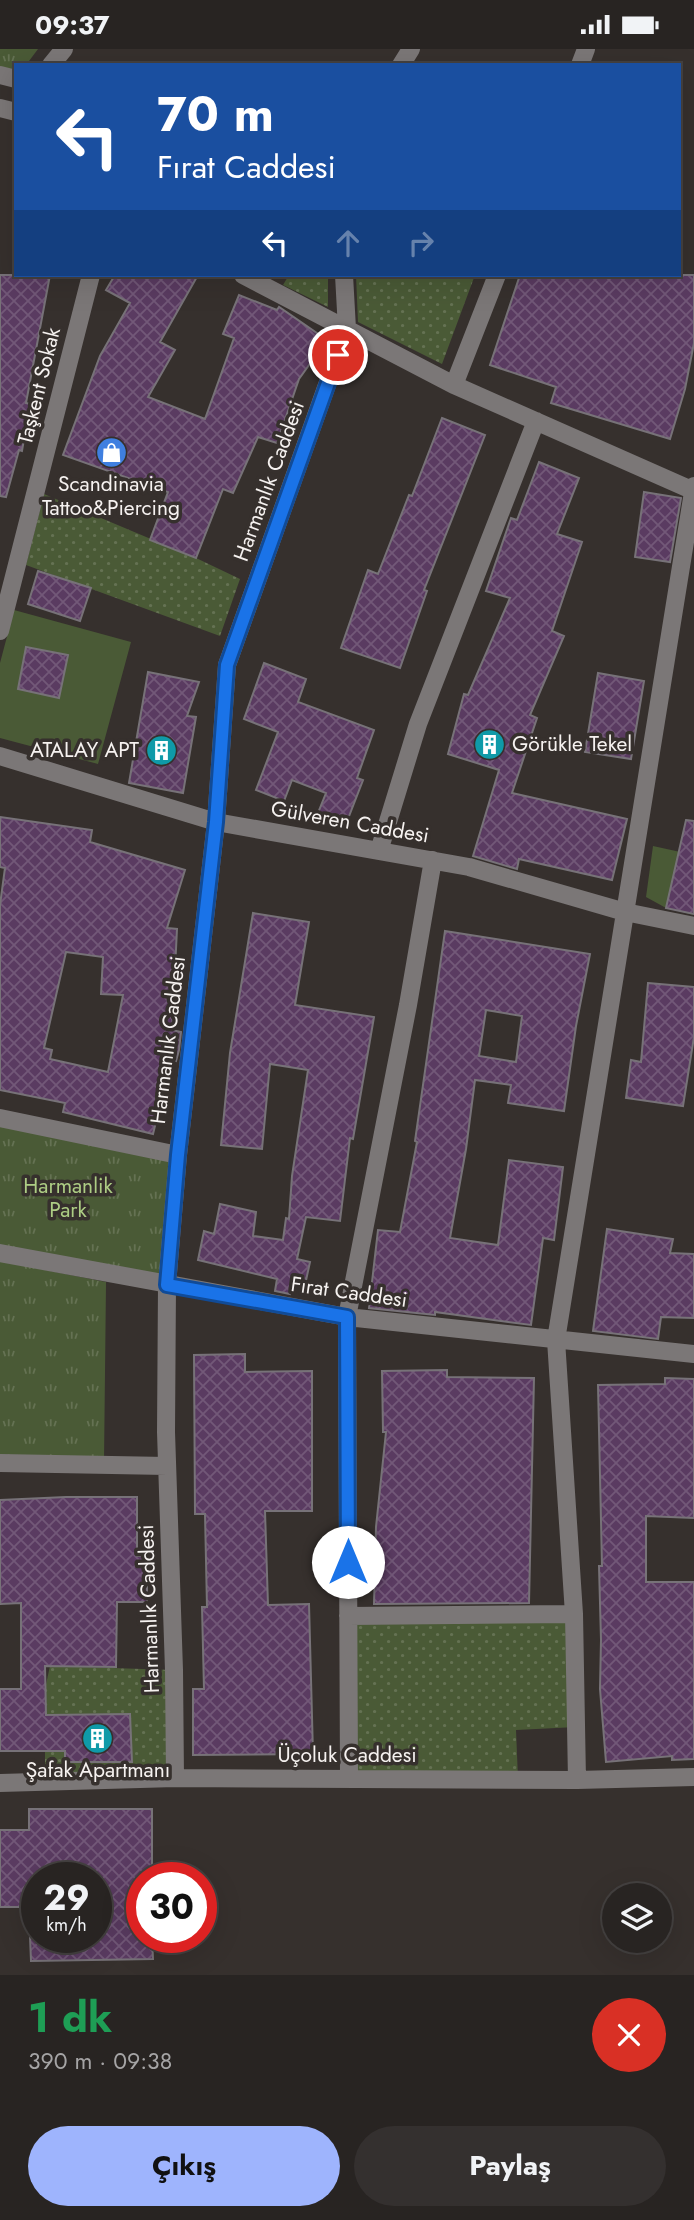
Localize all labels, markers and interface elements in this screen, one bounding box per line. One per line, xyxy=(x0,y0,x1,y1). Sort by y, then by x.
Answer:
text: 09:37 xyxy=(35,6,109,44)
text: 70 m xyxy=(157,79,274,149)
icon: left xyxy=(42,91,133,182)
text: Fırat Caddesi xyxy=(157,144,336,190)
icon: left xyxy=(256,224,294,262)
icon: ahead xyxy=(329,224,367,262)
icon: right xyxy=(402,224,440,262)
street label: Taşkent Sokak xyxy=(10,323,68,448)
pin xyxy=(308,325,368,385)
icon: arrive xyxy=(319,336,357,374)
street label: Harmanlık Caddesi xyxy=(226,397,312,565)
shop icon: Scandinavia Tattoo&Piercing xyxy=(94,435,128,469)
place label: Scandinavia Tattoo&Piercing xyxy=(42,469,180,523)
building icon: Görükle Tekel xyxy=(472,727,506,761)
place label: Görükle Tekel xyxy=(512,729,632,759)
building icon: ATALAY APT xyxy=(145,733,179,767)
place label: ATALAY APT xyxy=(30,735,139,765)
street label: Gülveren Caddesi xyxy=(269,793,431,851)
street label: Harmanlık Caddesi xyxy=(143,954,193,1126)
park label: Harmanlik Park xyxy=(23,1171,113,1225)
street label: Fırat Caddesi xyxy=(289,1269,409,1315)
street label: Harmanlık Caddesi xyxy=(131,1524,167,1694)
position arrow xyxy=(311,1525,385,1599)
building icon: Şafak Apartmanı xyxy=(81,1721,115,1755)
street label: Üçoluk Caddesi xyxy=(277,1740,417,1770)
place label: Şafak Apartmanı xyxy=(26,1755,170,1785)
speed limit sign: 30 xyxy=(126,1862,217,1953)
text: 29 xyxy=(43,1873,90,1923)
map controls xyxy=(602,1883,672,1953)
button: layers xyxy=(602,1883,672,1953)
text: km/h xyxy=(46,1912,87,1938)
text: 1 dk xyxy=(28,1987,112,2048)
button: close xyxy=(592,1998,666,2072)
text: 390 m · 09:38 xyxy=(28,2044,172,2078)
button: Çıkış xyxy=(28,2126,340,2206)
button: Paylaş xyxy=(354,2126,666,2206)

